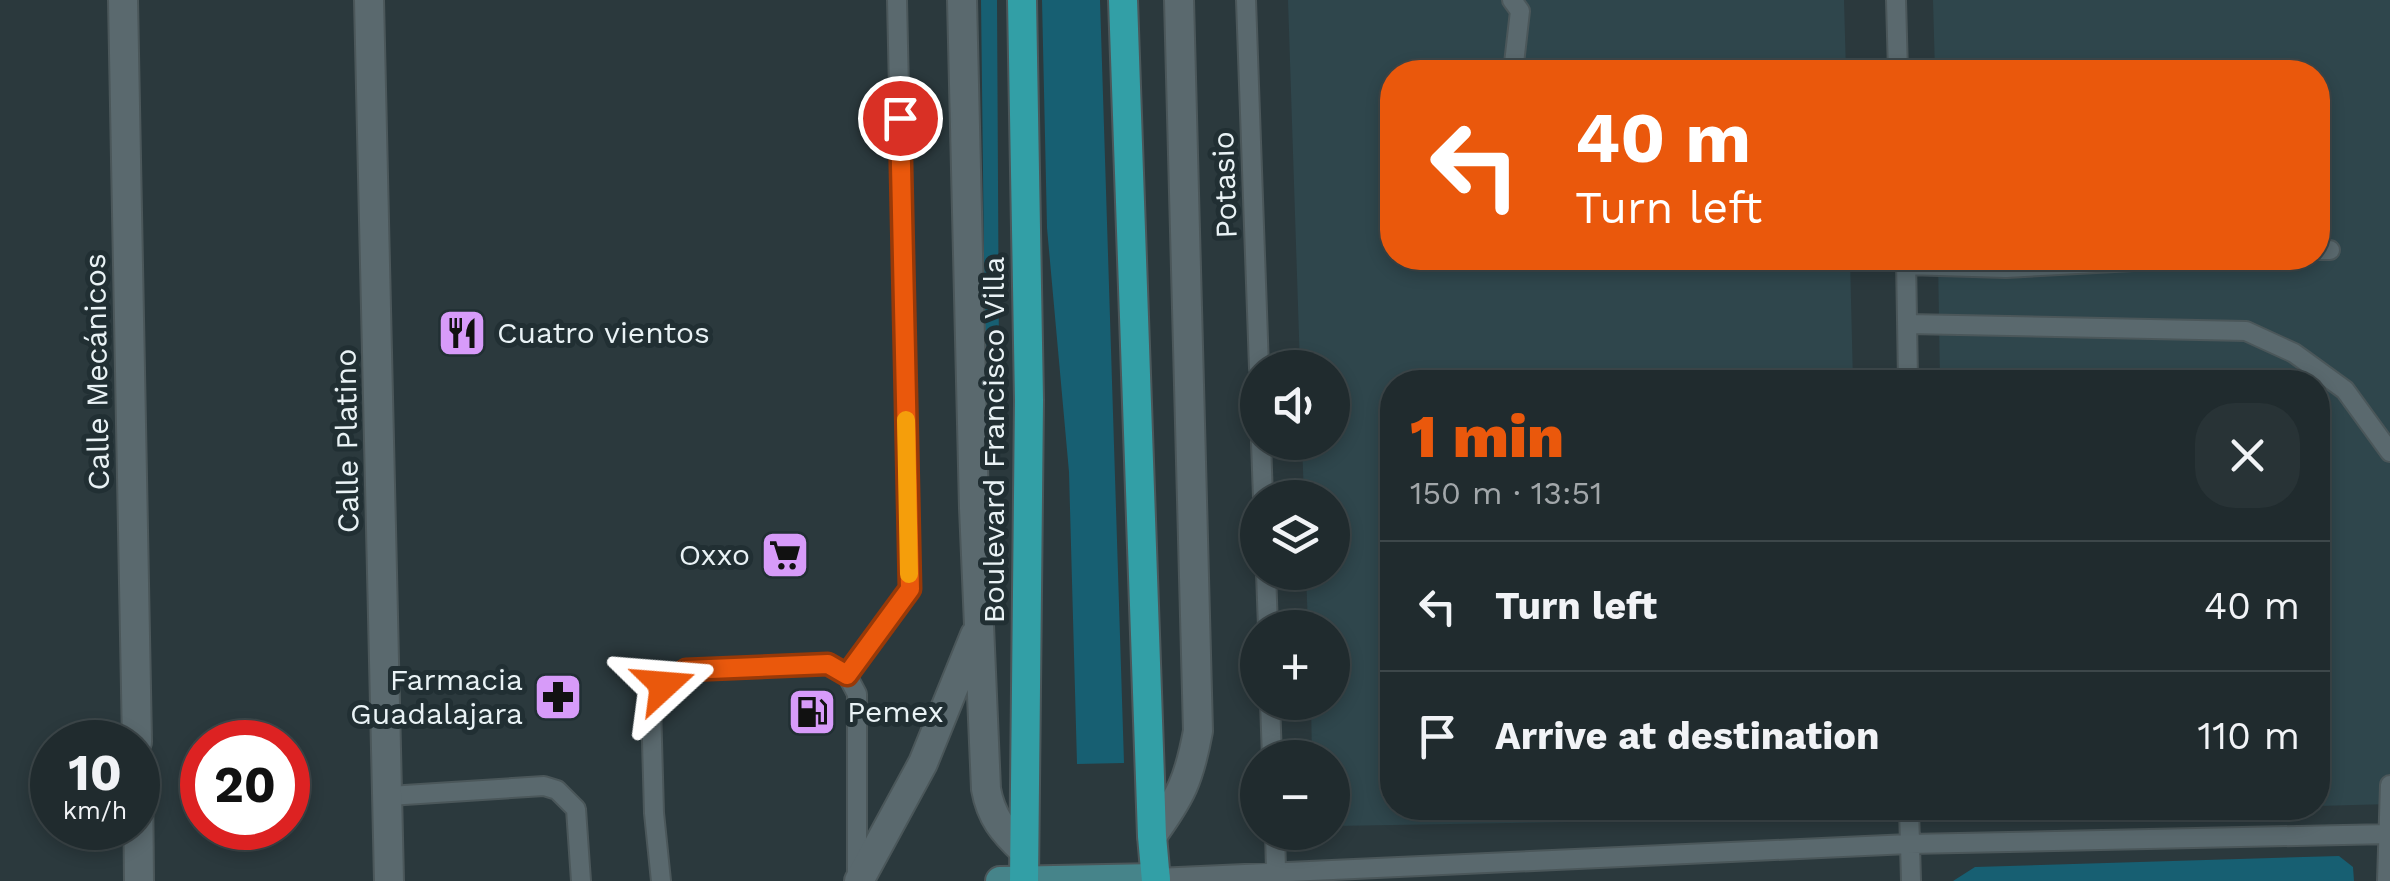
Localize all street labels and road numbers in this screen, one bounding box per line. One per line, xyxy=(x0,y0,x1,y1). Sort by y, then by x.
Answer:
street label: Potasio xyxy=(1205,131,1244,239)
street label: Calle Mecánicos xyxy=(77,253,116,491)
street label: Boulevard Francisco Villa xyxy=(976,257,1011,623)
street label: Calle Platino xyxy=(327,348,366,534)

